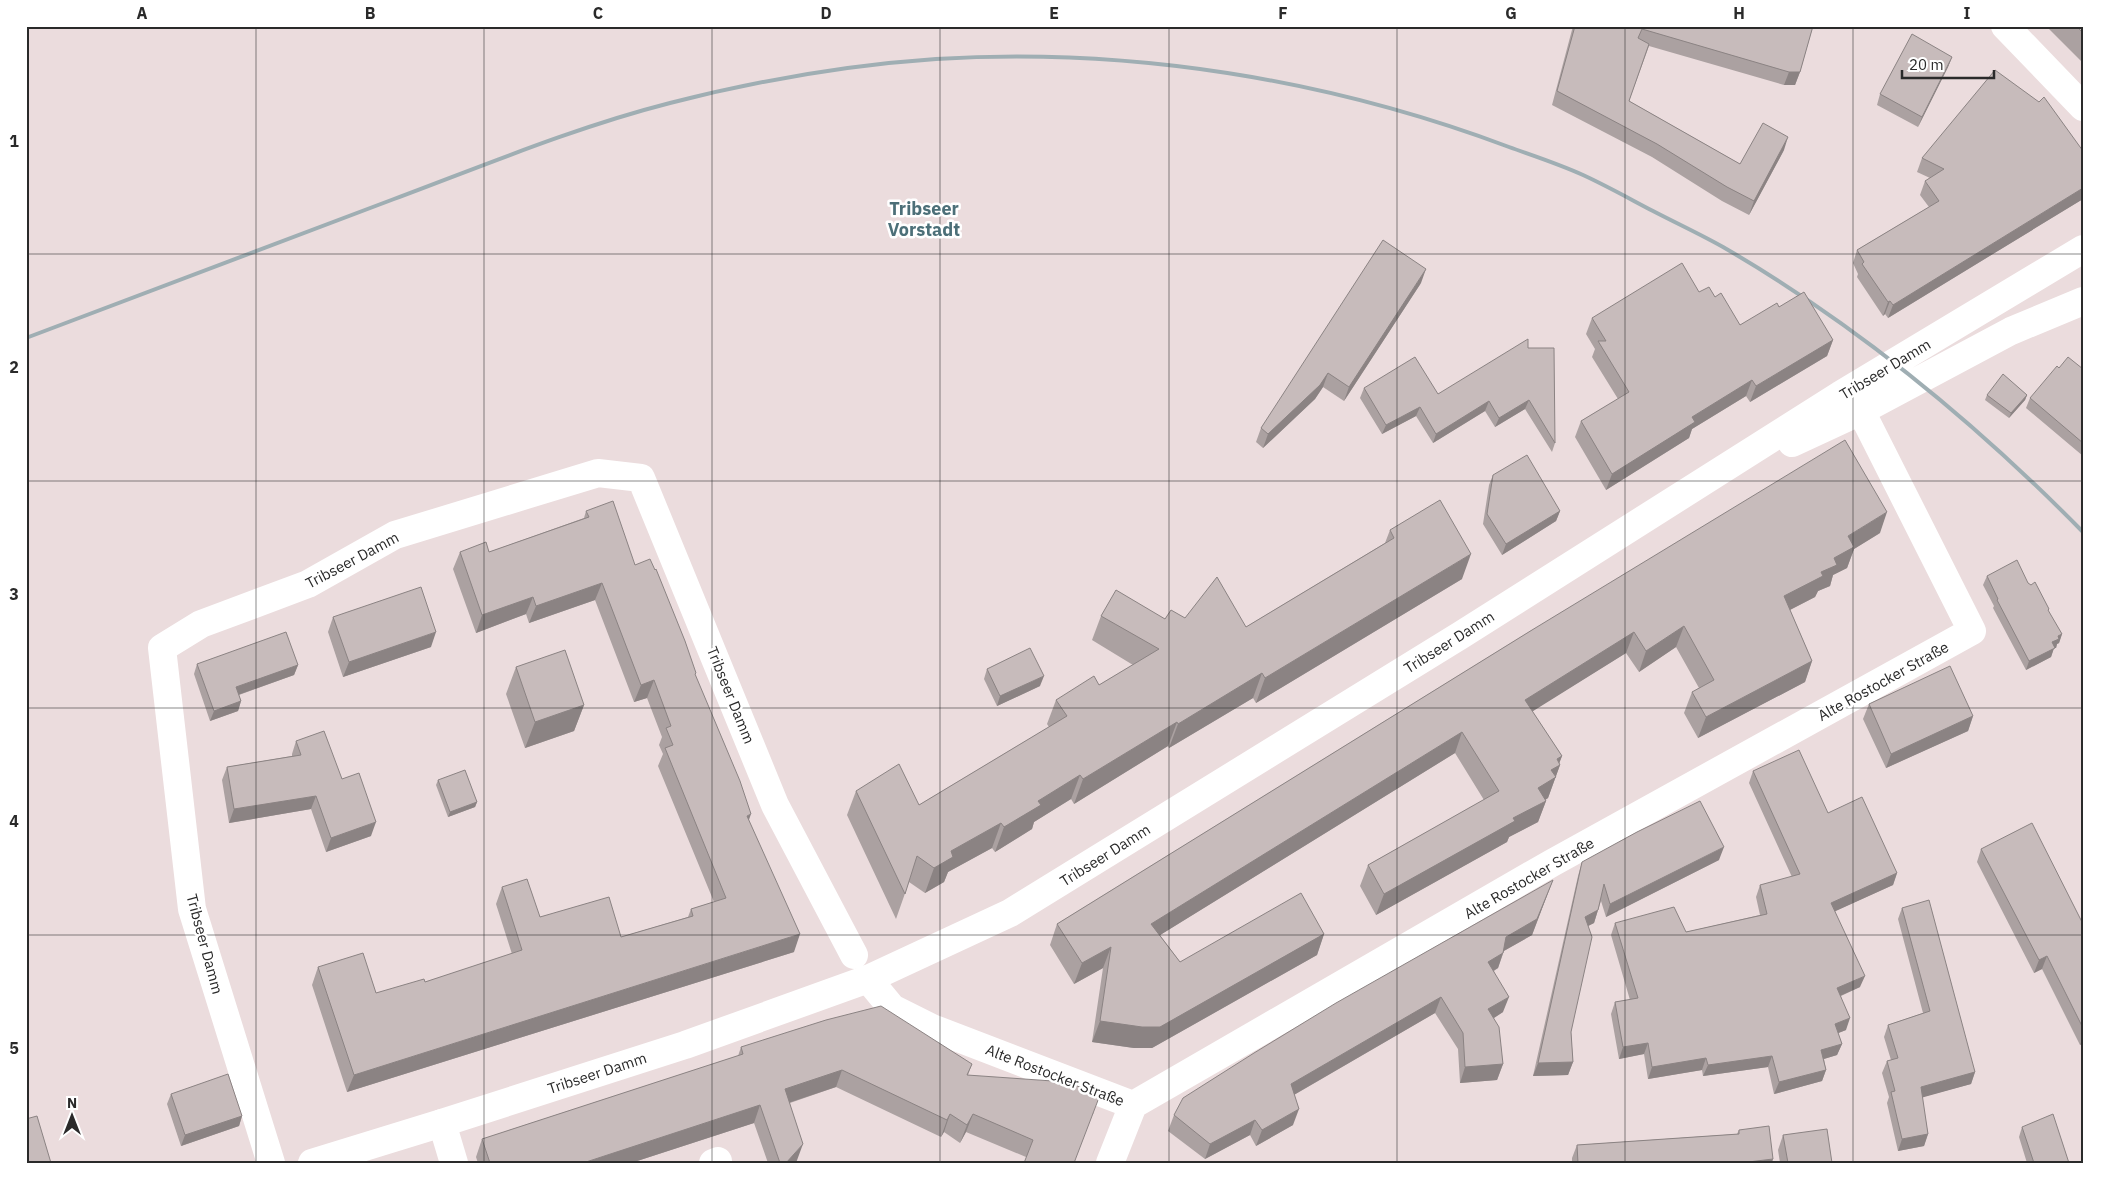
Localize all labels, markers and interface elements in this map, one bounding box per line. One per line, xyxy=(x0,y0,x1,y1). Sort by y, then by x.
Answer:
text: A xyxy=(137,3,148,23)
text: B xyxy=(365,3,376,23)
text: C xyxy=(593,3,603,23)
text: D xyxy=(820,3,832,23)
text: E xyxy=(1049,3,1059,23)
text: F xyxy=(1278,3,1288,23)
text: G xyxy=(1505,3,1517,23)
text: H xyxy=(1733,3,1745,23)
text: I xyxy=(1964,3,1971,23)
scale bar xyxy=(1902,48,1994,80)
text: 20 m xyxy=(1909,55,1944,74)
text: 1 xyxy=(9,131,19,151)
district label: Tribseer Vorstadt xyxy=(888,197,960,241)
street label: Tribseer Damm xyxy=(1836,334,1934,404)
text: 2 xyxy=(9,357,19,377)
street label: Tribseer Damm xyxy=(302,527,402,593)
text: 3 xyxy=(9,584,19,604)
street label: Tribseer Damm xyxy=(1400,607,1498,677)
street label: Alte Rostocker Straße xyxy=(1814,637,1952,725)
street label: Tribseer Damm xyxy=(703,644,759,746)
text: 4 xyxy=(9,811,19,831)
street label: Tribseer Damm xyxy=(1056,820,1154,890)
street label: Alte Rostocker Straße xyxy=(1461,833,1597,923)
street label: Tribseer Damm xyxy=(183,892,227,996)
text: 5 xyxy=(9,1038,19,1058)
street label: Alte Rostocker Straße xyxy=(983,1040,1127,1110)
street label: Tribseer Damm xyxy=(545,1048,649,1098)
north arrow xyxy=(48,1092,98,1142)
text: N xyxy=(67,1094,77,1112)

